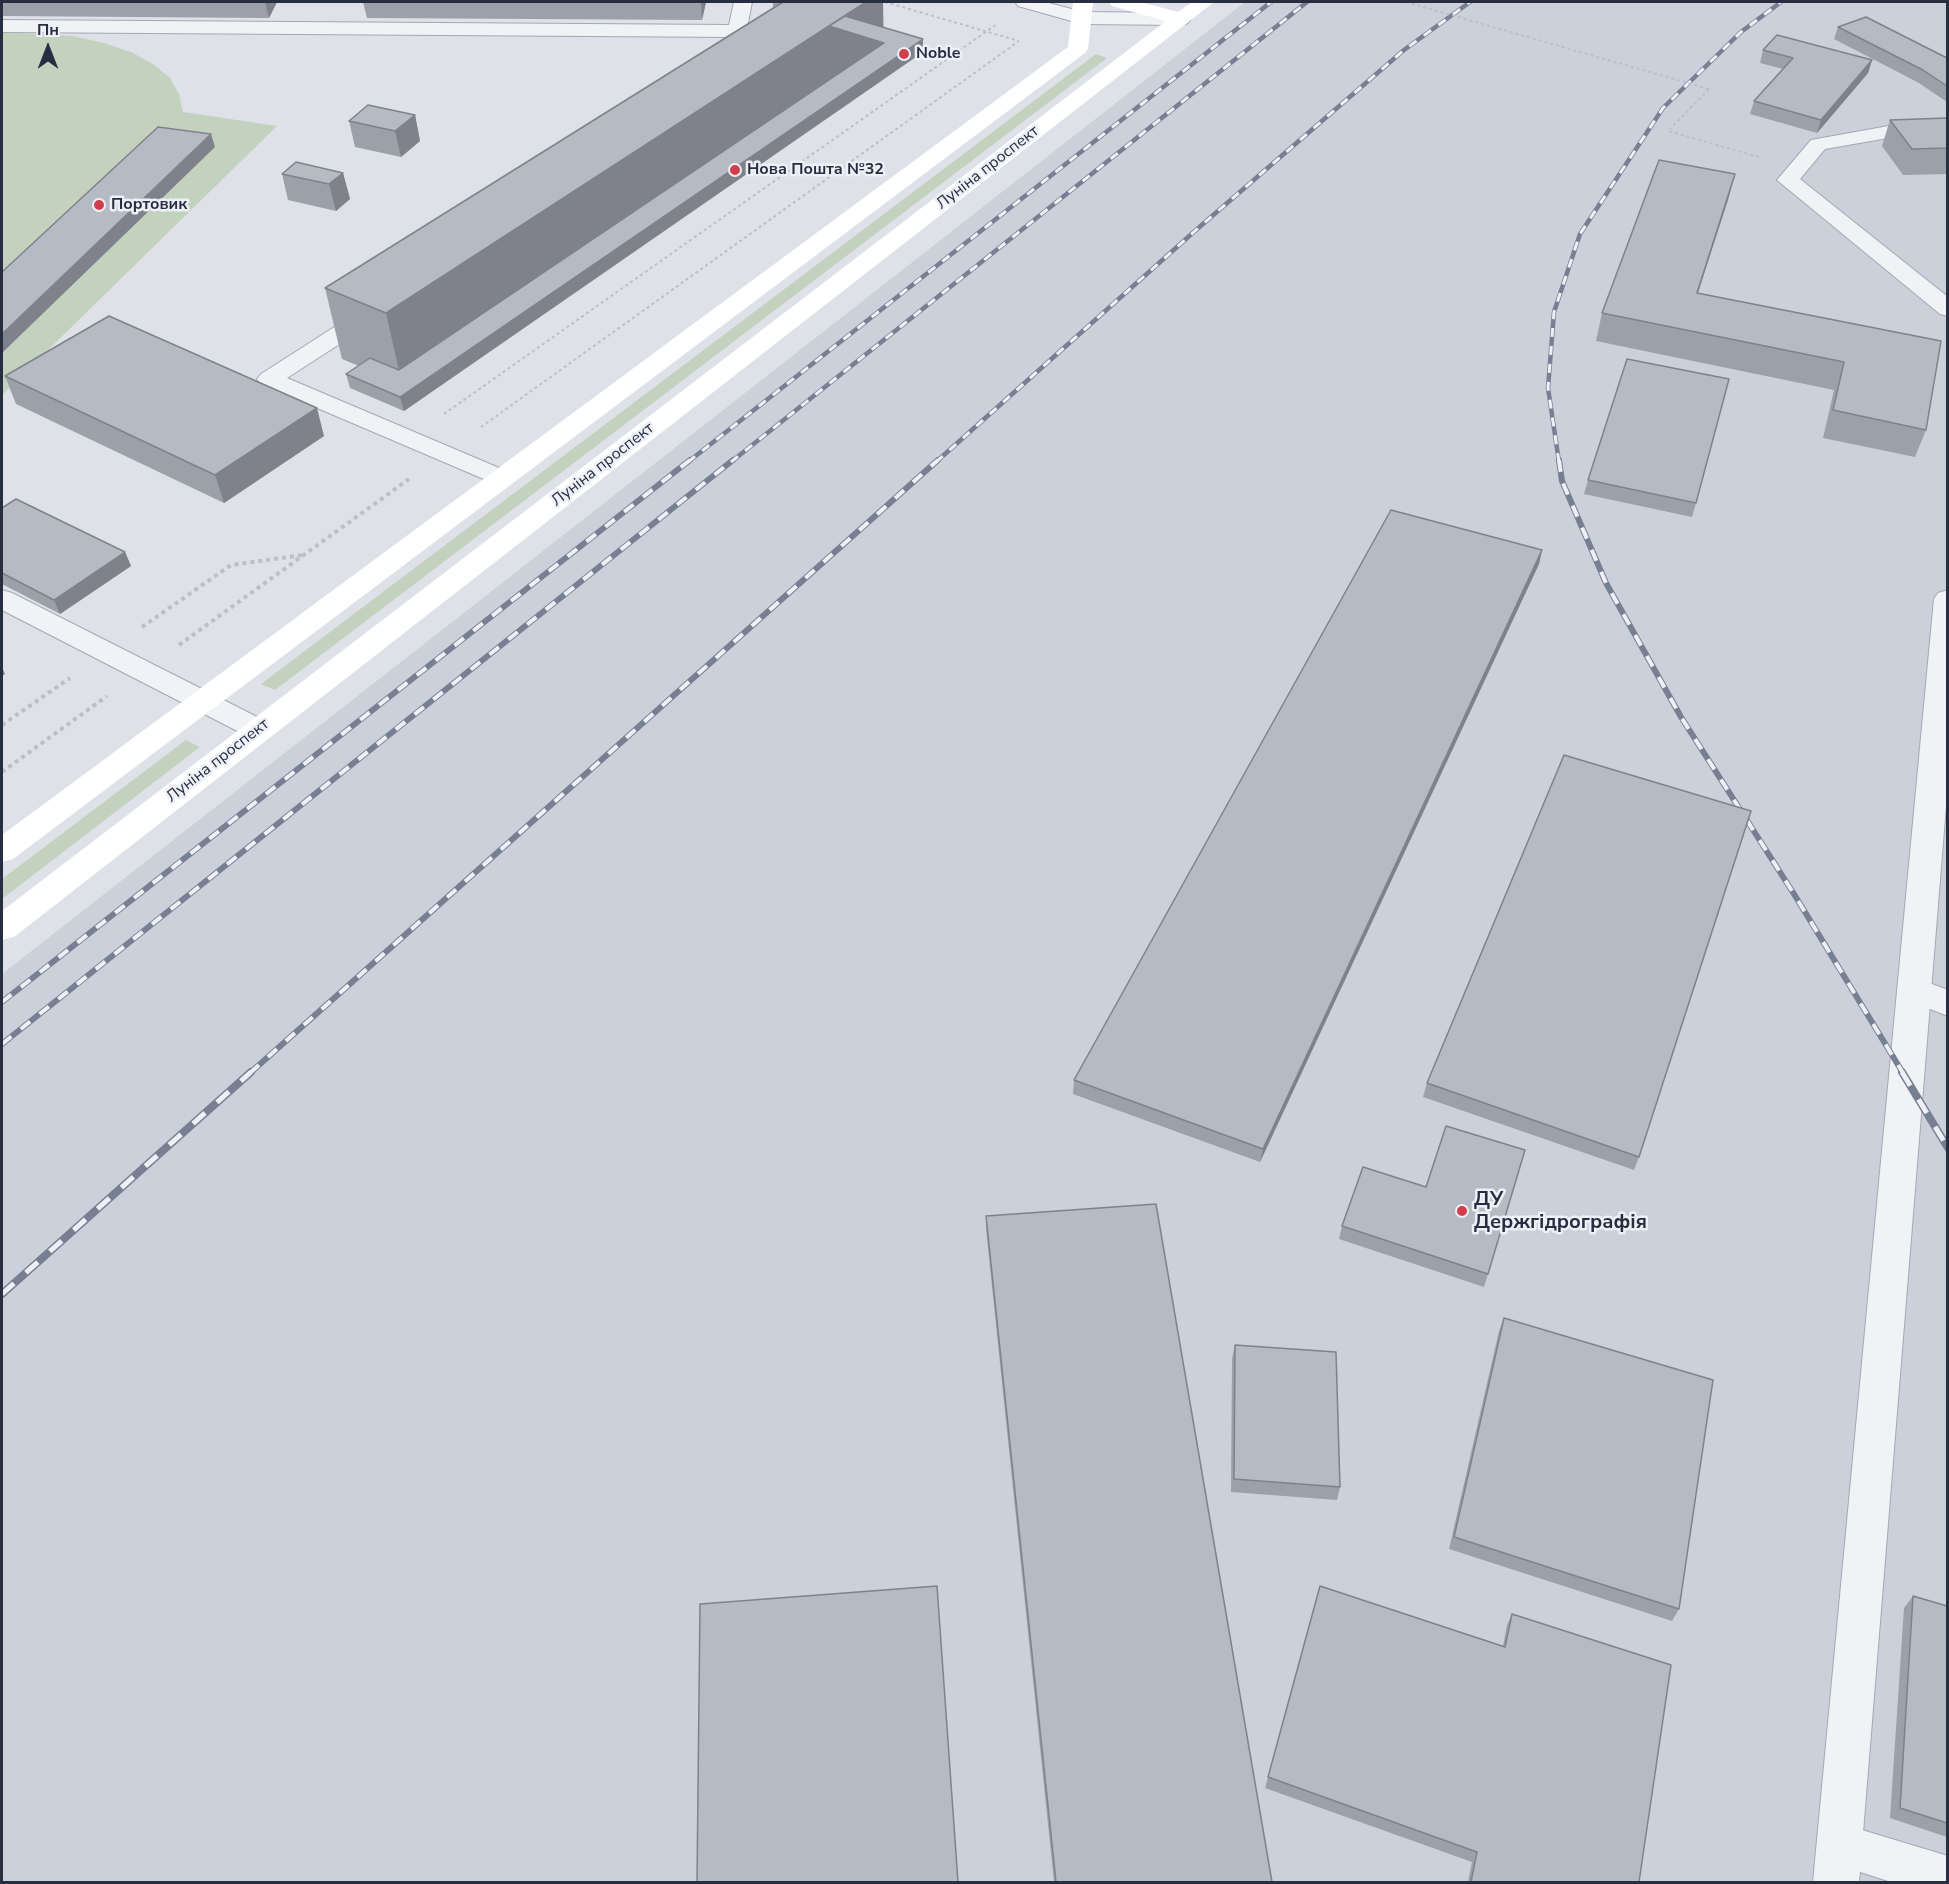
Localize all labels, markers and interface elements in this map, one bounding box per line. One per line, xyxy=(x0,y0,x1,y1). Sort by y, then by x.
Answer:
north arrow xyxy=(18,18,78,78)
text: Пн xyxy=(37,19,59,41)
place label: Noble xyxy=(916,44,960,64)
marker: Noble xyxy=(897,47,911,61)
street label: Луніна проспект xyxy=(933,122,1043,214)
place label: Нова Пошта №32 xyxy=(747,160,884,180)
marker: Нова Пошта №32 xyxy=(728,163,742,177)
place label: Портовик xyxy=(111,195,187,215)
marker: Портовик xyxy=(92,198,106,212)
street label: Луніна проспект xyxy=(548,419,658,511)
street label: Луніна проспект xyxy=(163,715,273,807)
place label: ДУ Держгідрографія xyxy=(1474,1188,1647,1235)
marker: ДУ Держгідрографія xyxy=(1455,1204,1469,1218)

